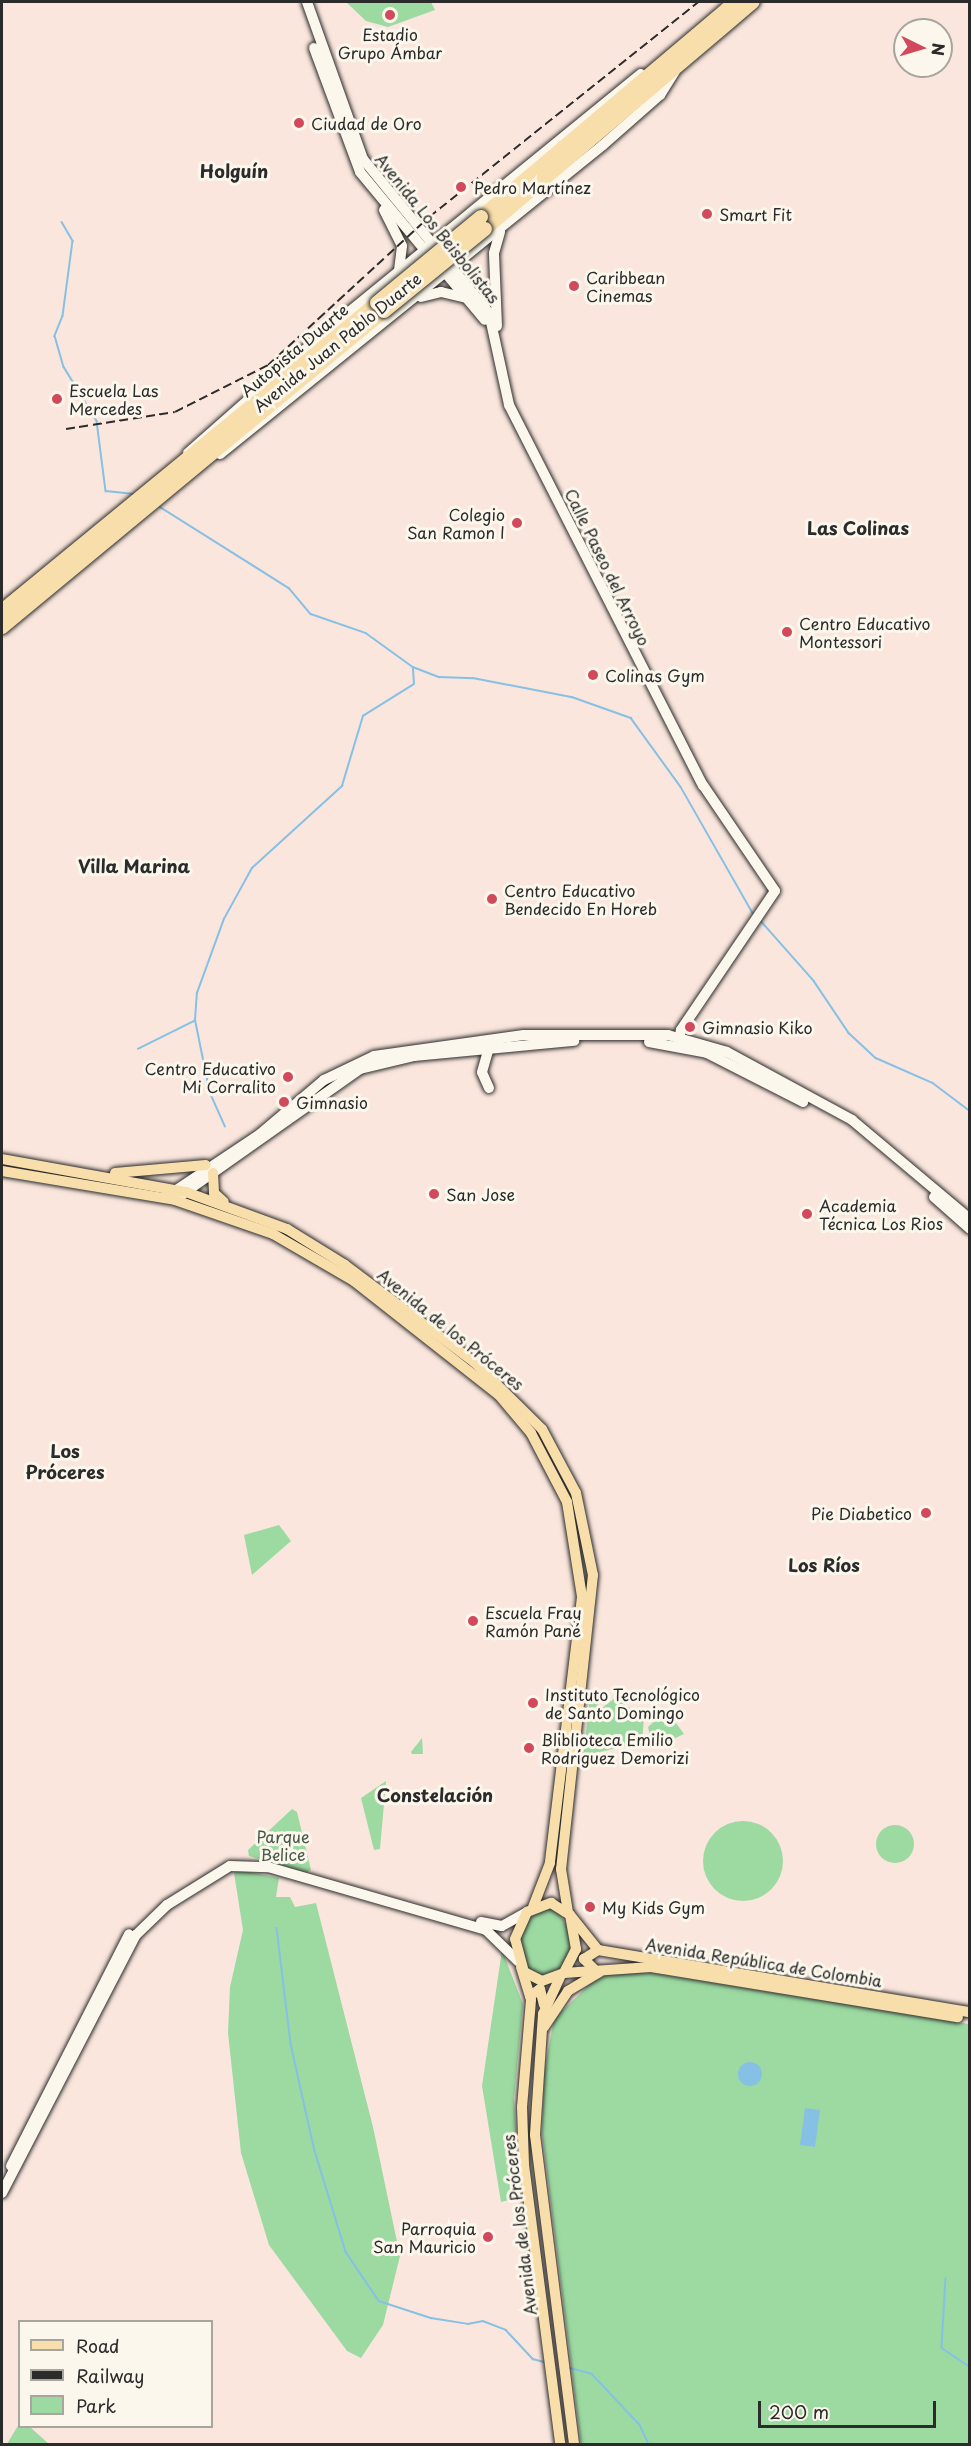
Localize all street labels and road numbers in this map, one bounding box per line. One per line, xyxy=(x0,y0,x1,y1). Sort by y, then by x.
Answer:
street label: Avenida Los Beisbolistas xyxy=(372,149,504,307)
street label: Avenida Juan Pablo Duarte xyxy=(249,268,425,416)
street label: Autopista Duarte xyxy=(236,299,352,401)
street label: Calle Paseo del Arroyo xyxy=(561,484,655,650)
street label: Avenida de los Próceres xyxy=(375,1264,527,1394)
street label: Avenida República de Colombia xyxy=(643,1934,885,1990)
street label: Avenida de los Próceres xyxy=(498,2134,540,2316)

